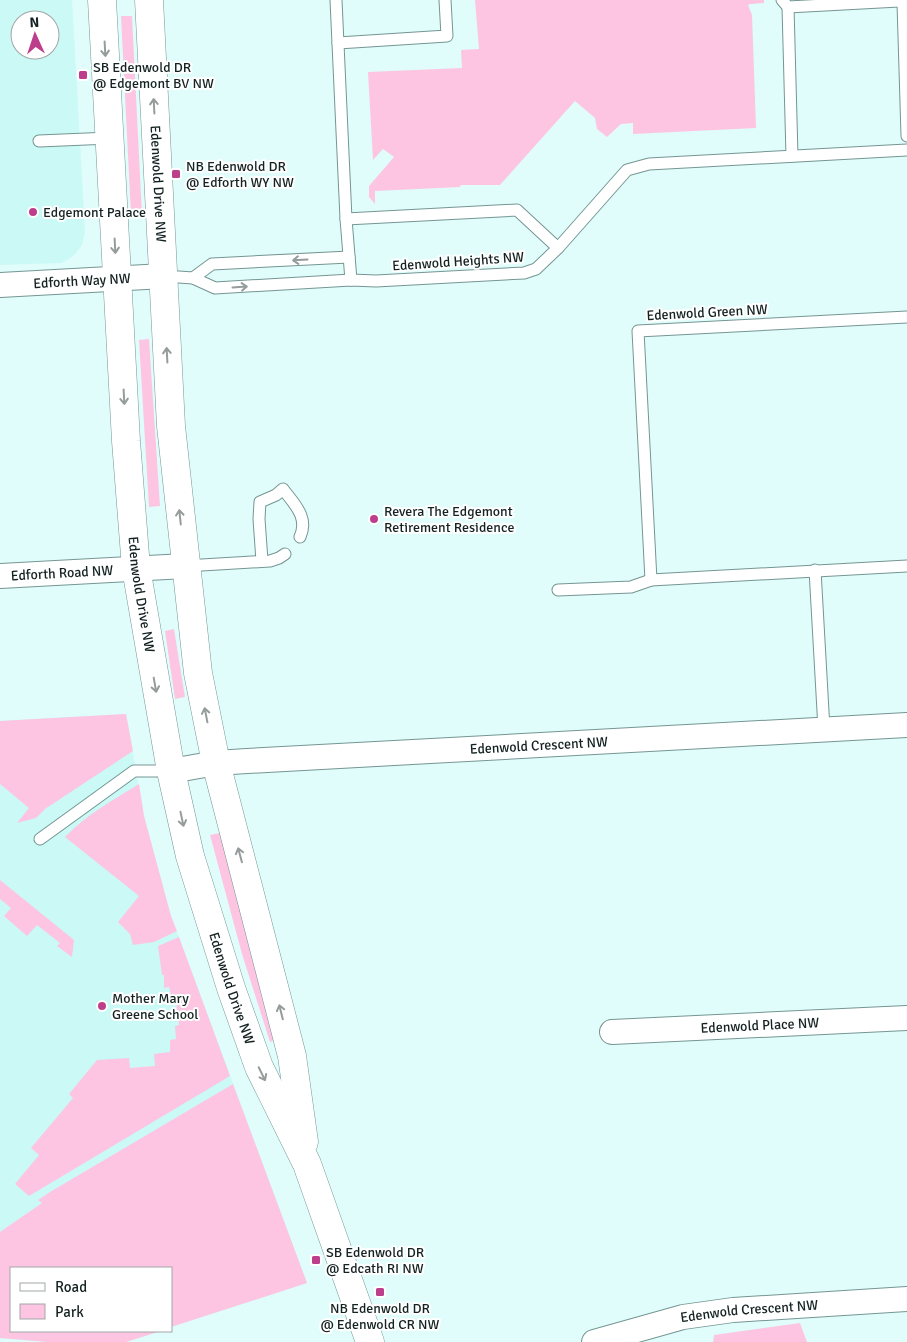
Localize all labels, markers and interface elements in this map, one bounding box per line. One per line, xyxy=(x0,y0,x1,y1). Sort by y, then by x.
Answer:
north arrow xyxy=(10,10,60,60)
text: N xyxy=(29,14,40,31)
one-way arrow xyxy=(100,40,110,56)
place label: SB Edenwold DR @ Edgemont BV NW xyxy=(93,59,214,92)
marker: SB Edenwold DR @ Edgemont BV NW xyxy=(77,69,89,81)
one-way arrow xyxy=(150,98,159,114)
street label: Edenwold Drive NW xyxy=(146,125,170,243)
place label: NB Edenwold DR @ Edforth WY NW xyxy=(186,158,294,191)
marker: NB Edenwold DR @ Edforth WY NW xyxy=(170,168,182,180)
place label: Edgemont Palace xyxy=(43,204,146,221)
marker: Edgemont Palace xyxy=(27,206,39,218)
one-way arrow xyxy=(111,238,120,254)
street label: Edenwold Heights NW xyxy=(392,248,525,275)
one-way arrow xyxy=(292,255,308,264)
street label: Edforth Way NW xyxy=(33,270,131,292)
one-way arrow xyxy=(231,282,247,291)
street label: Edenwold Green NW xyxy=(646,301,768,324)
one-way arrow xyxy=(163,348,172,364)
one-way arrow xyxy=(119,389,128,405)
place label: Revera The Edgemont Retirement Residence xyxy=(384,503,514,536)
one-way arrow xyxy=(175,510,185,526)
marker: Revera The Edgemont Retirement Residence xyxy=(368,513,380,525)
street label: Edenwold Drive NW xyxy=(125,536,158,654)
street label: Edforth Road NW xyxy=(10,562,114,584)
one-way arrow xyxy=(151,677,160,693)
one-way arrow xyxy=(201,707,211,723)
street label: Edenwold Crescent NW xyxy=(469,733,609,758)
one-way arrow xyxy=(178,810,187,826)
one-way arrow xyxy=(235,848,244,864)
street label: Edenwold Drive NW xyxy=(205,930,258,1047)
place label: Mother Mary Greene School xyxy=(112,990,198,1023)
marker: Mother Mary Greene School xyxy=(96,1000,108,1012)
one-way arrow xyxy=(276,1005,285,1021)
street label: Edenwold Place NW xyxy=(700,1014,820,1037)
one-way arrow xyxy=(258,1066,267,1081)
place label: SB Edenwold DR @ Edcath RI NW xyxy=(326,1244,424,1277)
marker: SB Edenwold DR @ Edcath RI NW xyxy=(310,1254,322,1266)
legend xyxy=(10,1267,172,1332)
text: Road xyxy=(55,1278,87,1296)
marker: NB Edenwold DR @ Edenwold CR NW xyxy=(374,1286,386,1298)
street label: Edenwold Crescent NW xyxy=(679,1297,819,1326)
place label: NB Edenwold DR @ Edenwold CR NW xyxy=(320,1300,440,1333)
text: Park xyxy=(55,1303,84,1321)

